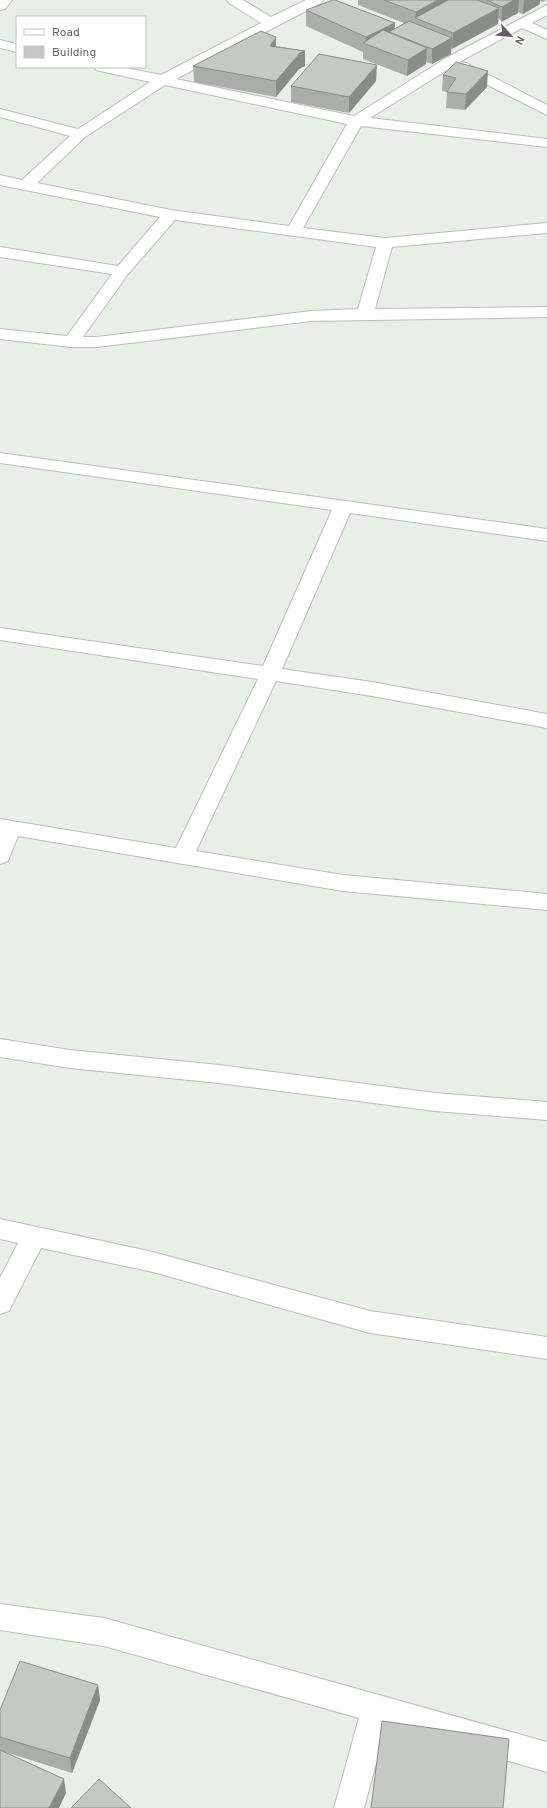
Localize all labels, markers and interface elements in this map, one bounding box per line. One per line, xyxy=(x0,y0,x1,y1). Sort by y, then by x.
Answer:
legend xyxy=(16,16,146,68)
north arrow xyxy=(491,16,531,56)
text: Road xyxy=(52,25,80,41)
text: N xyxy=(511,33,527,47)
text: Building xyxy=(52,45,96,61)

